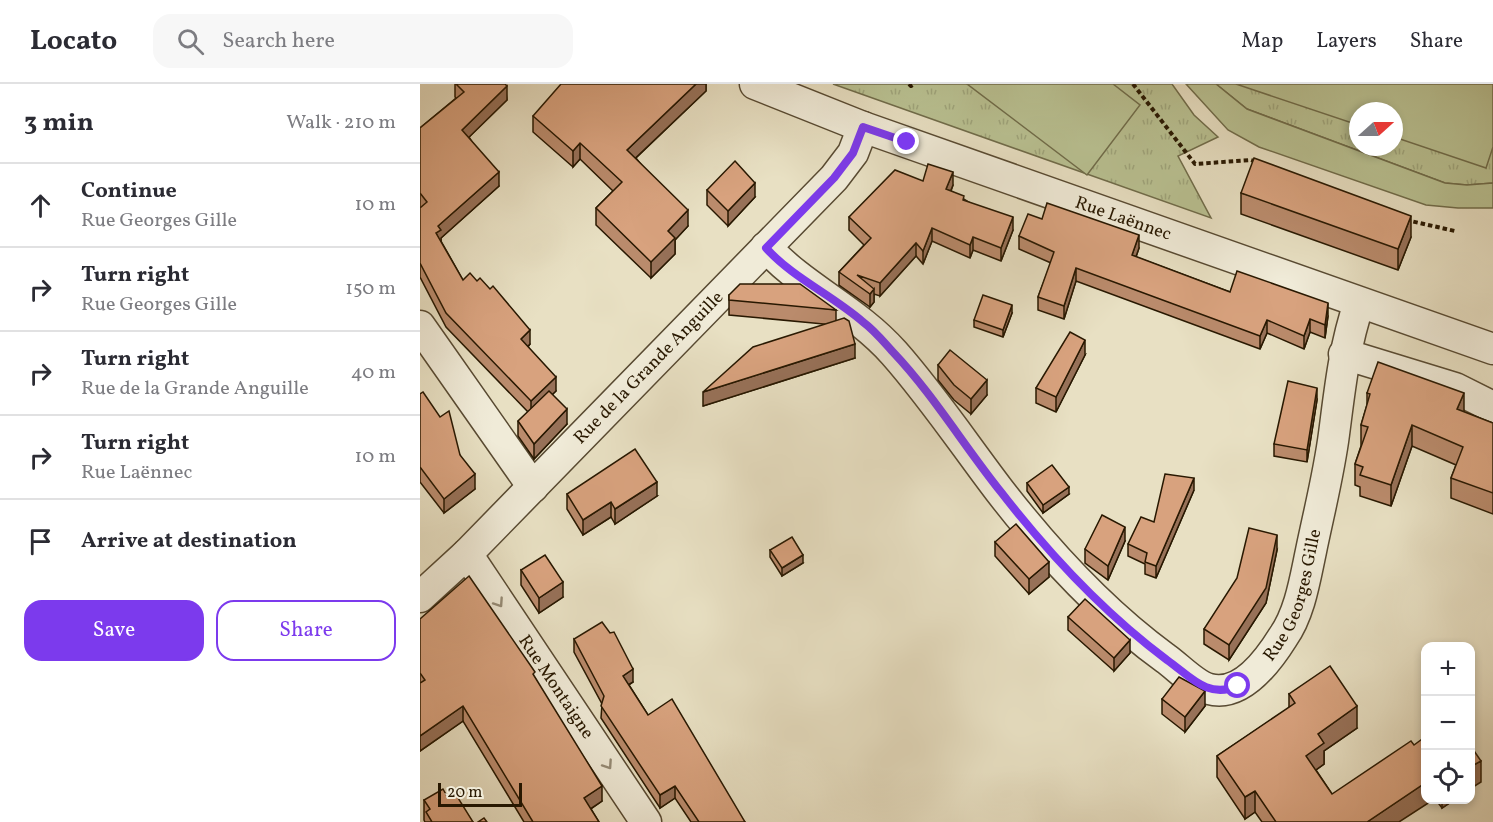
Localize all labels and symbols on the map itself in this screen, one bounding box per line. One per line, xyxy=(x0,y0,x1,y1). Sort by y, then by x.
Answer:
north arrow xyxy=(1349,102,1403,156)
route end xyxy=(893,128,919,154)
street label: Rue Laënnec xyxy=(1072,190,1175,247)
street label: Rue de la Grande Anguille xyxy=(568,286,729,450)
street label: Rue Georges Gille xyxy=(1258,527,1328,667)
one-way arrow xyxy=(492,597,503,608)
street label: Rue Montaigne xyxy=(512,630,600,744)
route start xyxy=(1224,672,1250,698)
one-way arrow xyxy=(600,759,612,769)
scale bar xyxy=(438,780,522,808)

